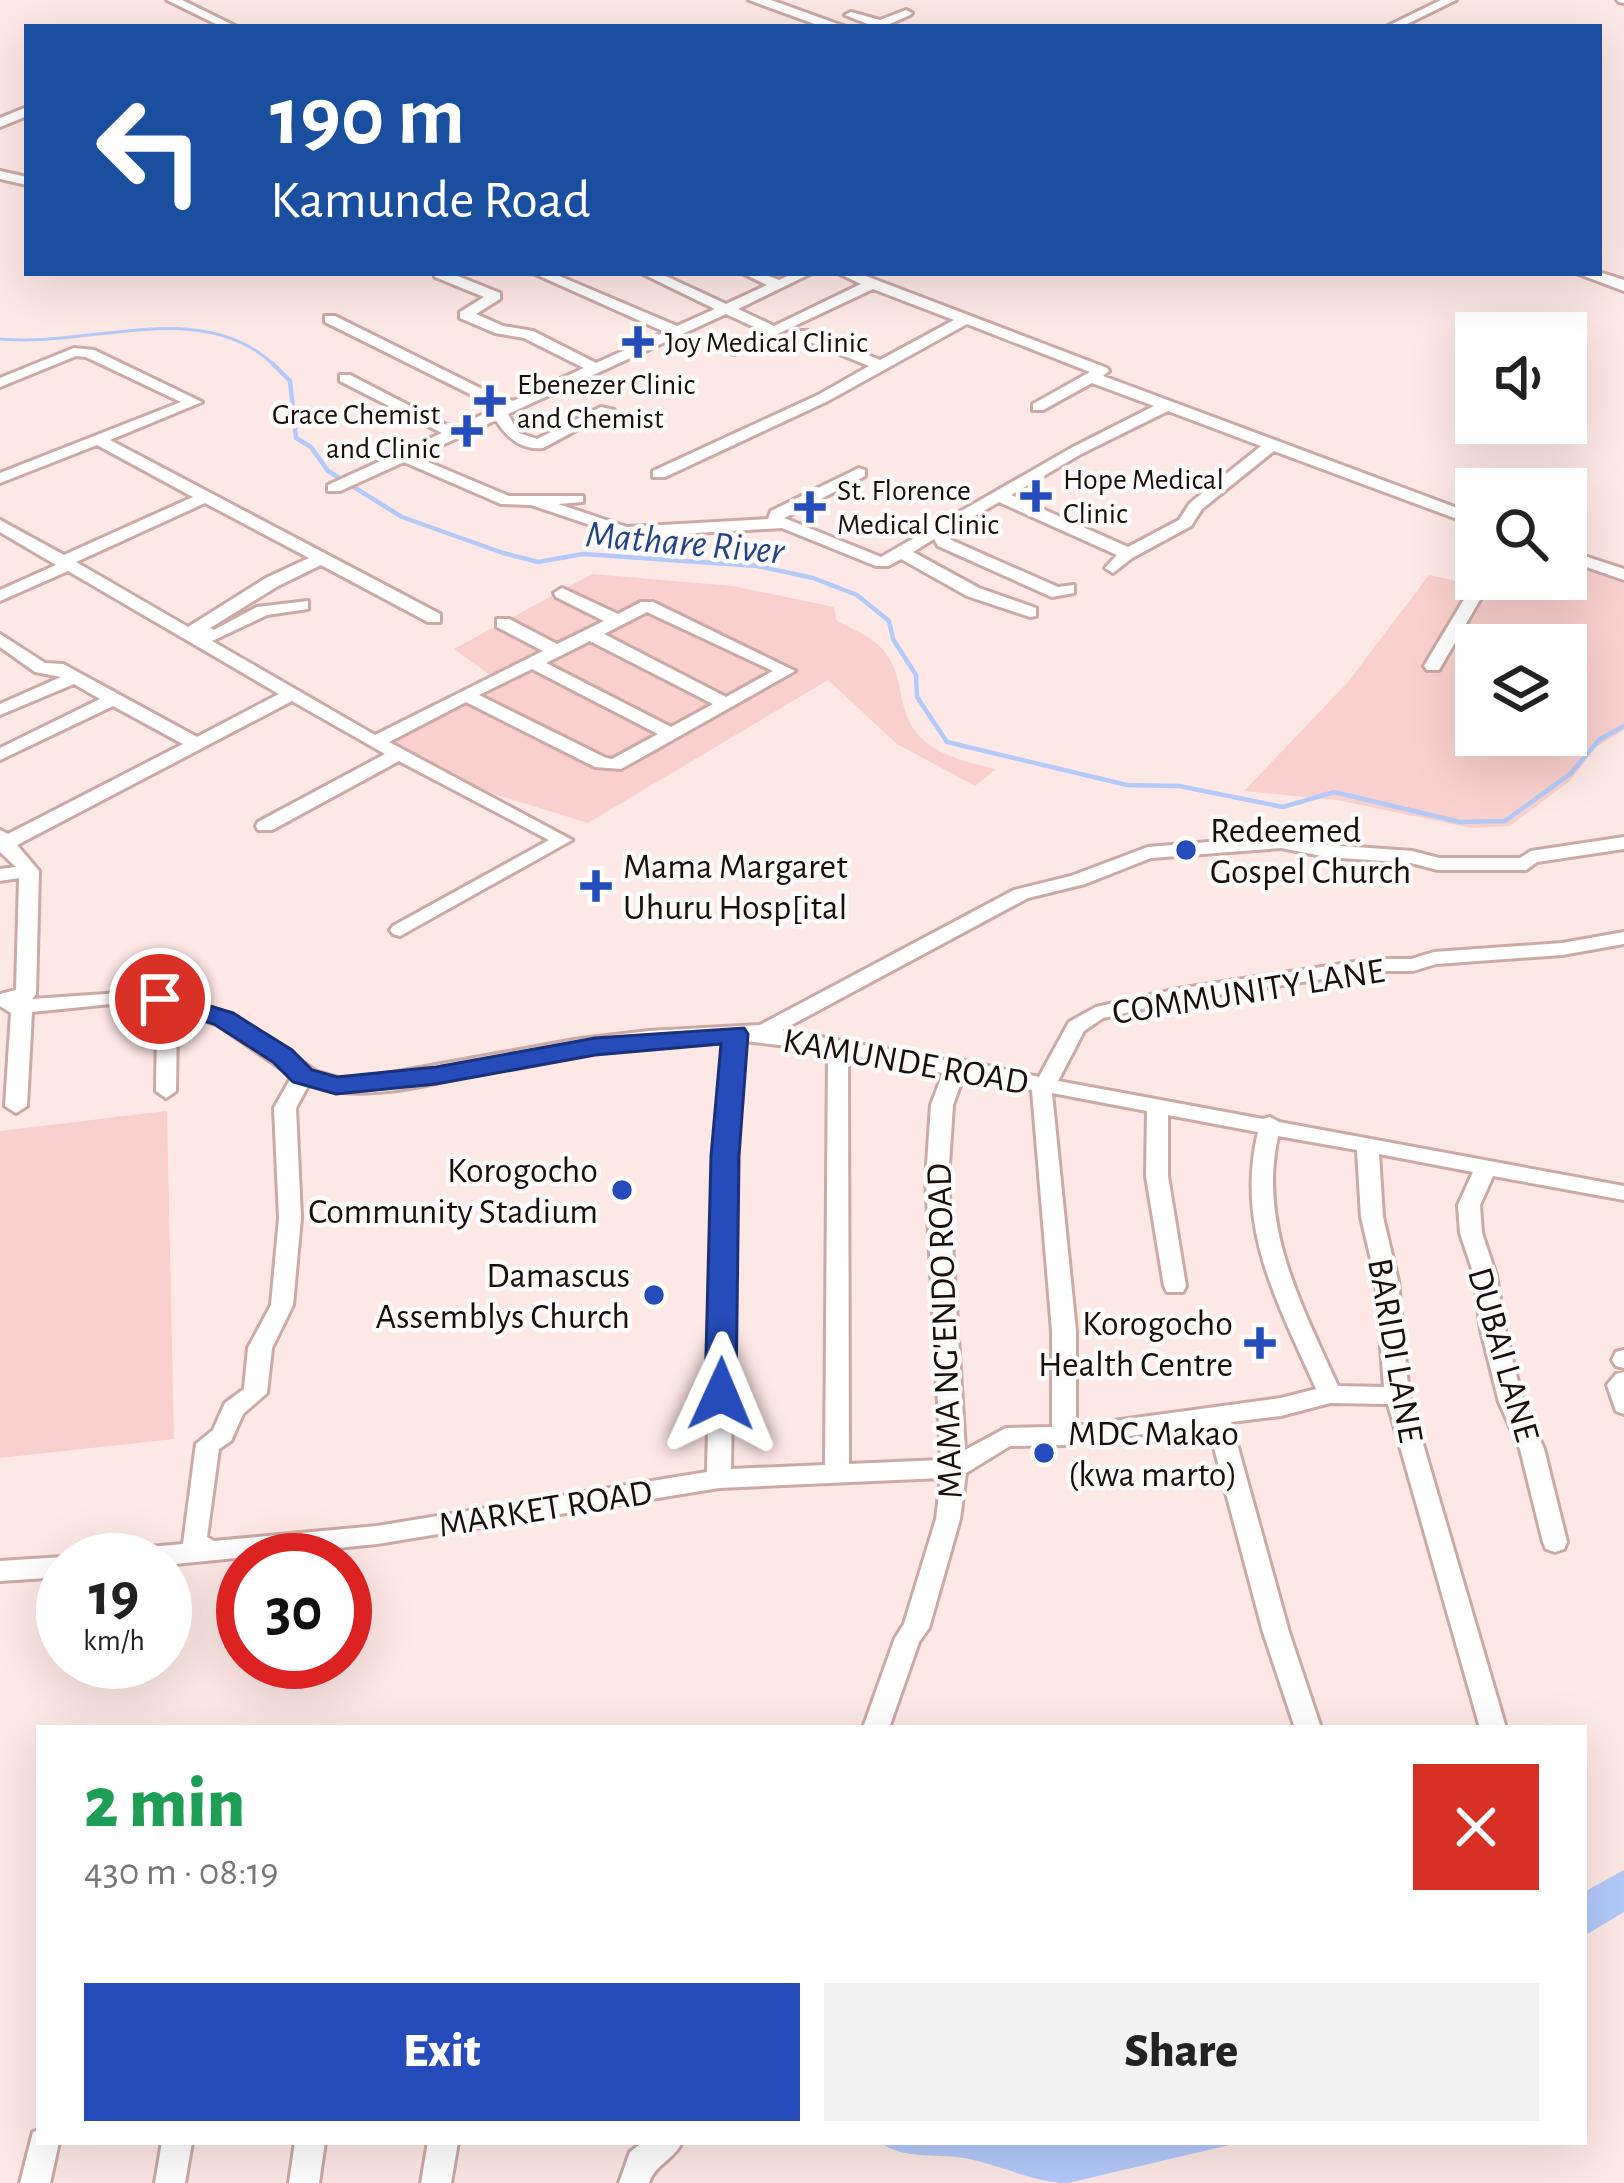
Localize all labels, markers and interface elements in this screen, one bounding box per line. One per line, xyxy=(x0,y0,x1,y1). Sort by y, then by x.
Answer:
icon: left xyxy=(72,72,228,228)
text: 190 m xyxy=(270,76,465,160)
text: Kamunde Road xyxy=(270,174,591,228)
map controls xyxy=(1455,312,1587,756)
button: sound xyxy=(1455,312,1587,444)
marker: Joy Medical Clinic xyxy=(622,326,654,358)
place label: Joy Medical Clinic xyxy=(665,328,868,358)
place label: Ebenezer Clinic and Chemist xyxy=(517,370,695,434)
marker: Ebenezer Clinic and Chemist xyxy=(474,385,506,417)
place label: Grace Chemist and Clinic xyxy=(272,400,440,464)
marker: Grace Chemist and Clinic xyxy=(451,415,483,447)
place label: Hope Medical Clinic xyxy=(1063,465,1224,529)
button: search xyxy=(1455,468,1587,600)
place label: St. Florence Medical Clinic xyxy=(837,476,999,540)
marker: Hope Medical Clinic xyxy=(1020,480,1052,512)
marker: St. Florence Medical Clinic xyxy=(794,491,826,523)
water label: Mathare River xyxy=(584,515,787,572)
button: layers xyxy=(1455,624,1587,756)
place label: Redeemed Gospel Church xyxy=(1210,813,1411,890)
marker: Redeemed Gospel Church xyxy=(1173,837,1199,863)
place label: Mama Margaret Uhuru Hosp[ital xyxy=(623,849,848,926)
marker: Mama Margaret Uhuru Hosp[ital xyxy=(580,870,612,902)
pin xyxy=(109,948,211,1050)
street label: COMMUNITY LANE xyxy=(1110,953,1387,1031)
icon: arrive xyxy=(127,966,193,1032)
street label: KAMUNDE ROAD xyxy=(780,1023,1031,1101)
place label: Korogocho Community Stadium xyxy=(308,1153,598,1230)
street label: MAMA NG'ENDO ROAD xyxy=(921,1162,969,1499)
marker: Korogocho Community Stadium xyxy=(609,1177,635,1203)
street label: BARIDI LANE xyxy=(1361,1255,1429,1445)
place label: Damascus Assemblys Church xyxy=(376,1258,630,1335)
street label: DUBAI LANE xyxy=(1461,1263,1545,1446)
marker: Damascus Assemblys Church xyxy=(641,1282,667,1308)
place label: Korogocho Health Centre xyxy=(1038,1306,1233,1383)
marker: Korogocho Health Centre xyxy=(1244,1327,1276,1359)
position arrow xyxy=(658,1331,784,1457)
place label: MDC Makao (kwa marto) xyxy=(1068,1416,1239,1493)
marker: MDC Makao (kwa marto) xyxy=(1031,1440,1057,1466)
street label: MARKET ROAD xyxy=(436,1474,655,1544)
speed limit sign: 30 xyxy=(216,1533,372,1689)
text: 19 xyxy=(89,1566,139,1626)
text: km/h xyxy=(83,1626,145,1656)
button: close xyxy=(1413,1764,1539,1890)
text: 2 min xyxy=(84,1768,245,1840)
text: 430 m · 08:19 xyxy=(84,1853,279,1892)
button: Exit xyxy=(84,1983,800,2121)
button: Share xyxy=(824,1983,1539,2121)

